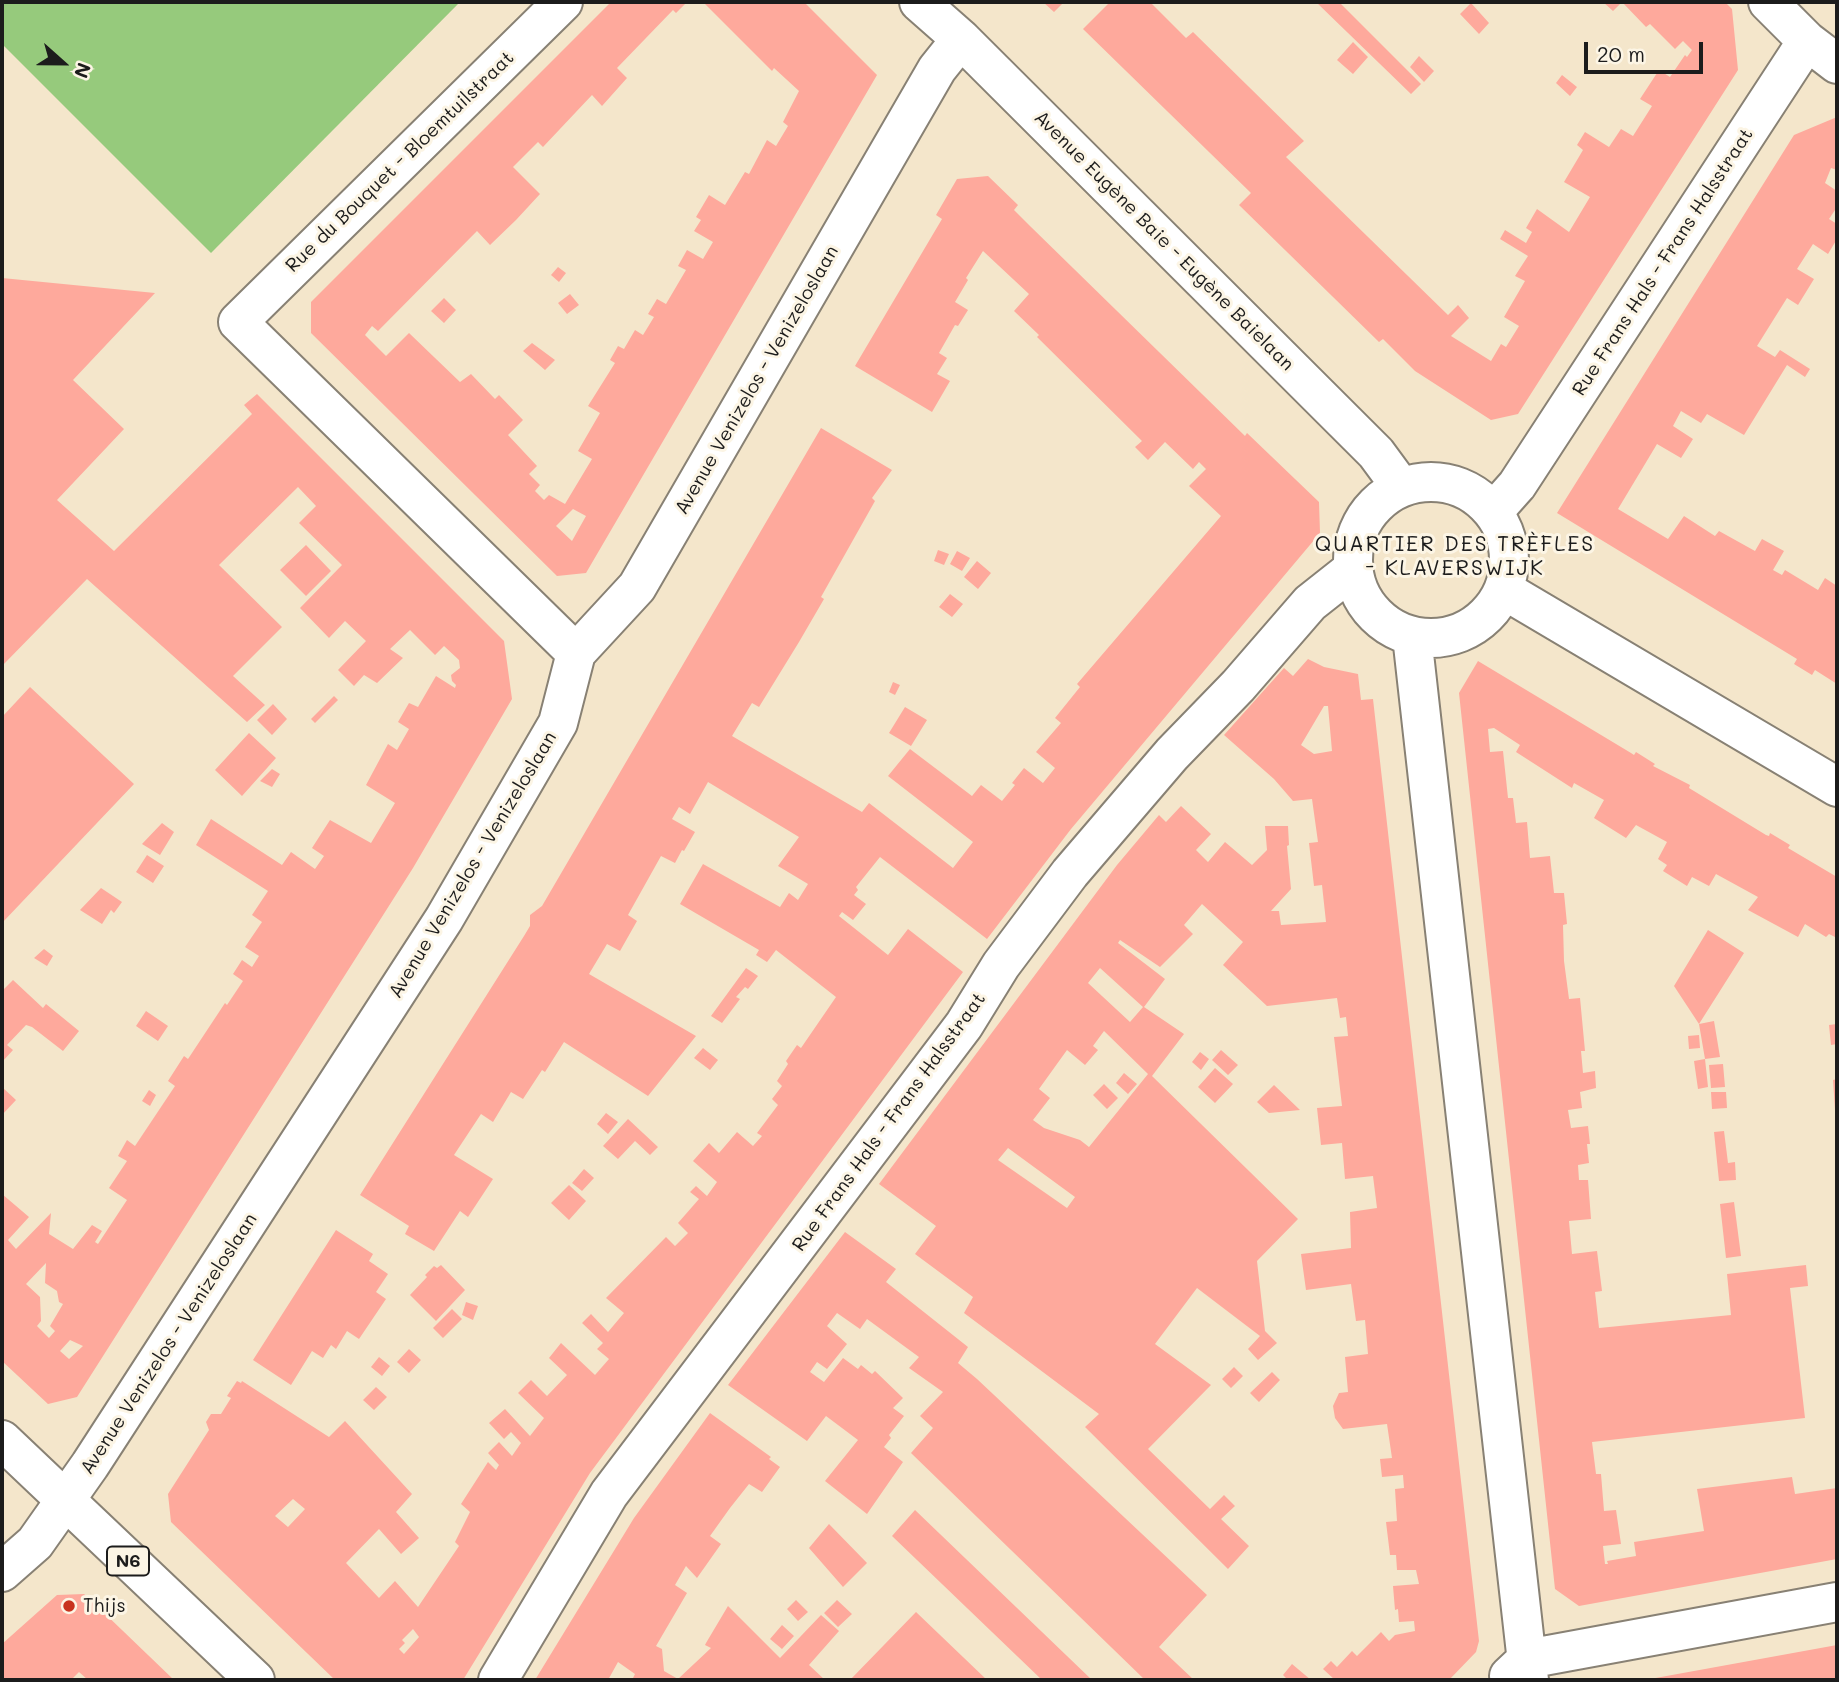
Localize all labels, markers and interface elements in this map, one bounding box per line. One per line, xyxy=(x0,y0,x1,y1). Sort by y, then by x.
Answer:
north arrow xyxy=(28,28,98,98)
scale bar xyxy=(1587,28,1706,72)
text: 20 m xyxy=(1597,40,1645,67)
street label: Rue du Bouquet - Bloemtuilstraat xyxy=(281,47,519,277)
text: N xyxy=(69,59,97,82)
street label: Avenue Eugène Baie - Eugène Baielaan xyxy=(1029,106,1299,376)
street label: Rue Frans Hals - Frans Halsstraat xyxy=(1568,124,1758,400)
street label: Avenue Venizelos - Venizeloslaan xyxy=(670,241,844,519)
district label: QUARTIER DES TRÈFLES - KLAVERSWIJK xyxy=(1317,532,1593,582)
street label: Avenue Venizelos - Venizeloslaan xyxy=(384,728,562,1002)
street label: Rue Frans Hals - Frans Halsstraat xyxy=(787,988,991,1256)
street label: Avenue Venizelos - Venizeloslaan xyxy=(76,1209,262,1479)
road number: N6 xyxy=(107,1546,149,1576)
place label: Thijs xyxy=(83,1595,126,1617)
marker: Thijs xyxy=(61,1598,77,1614)

